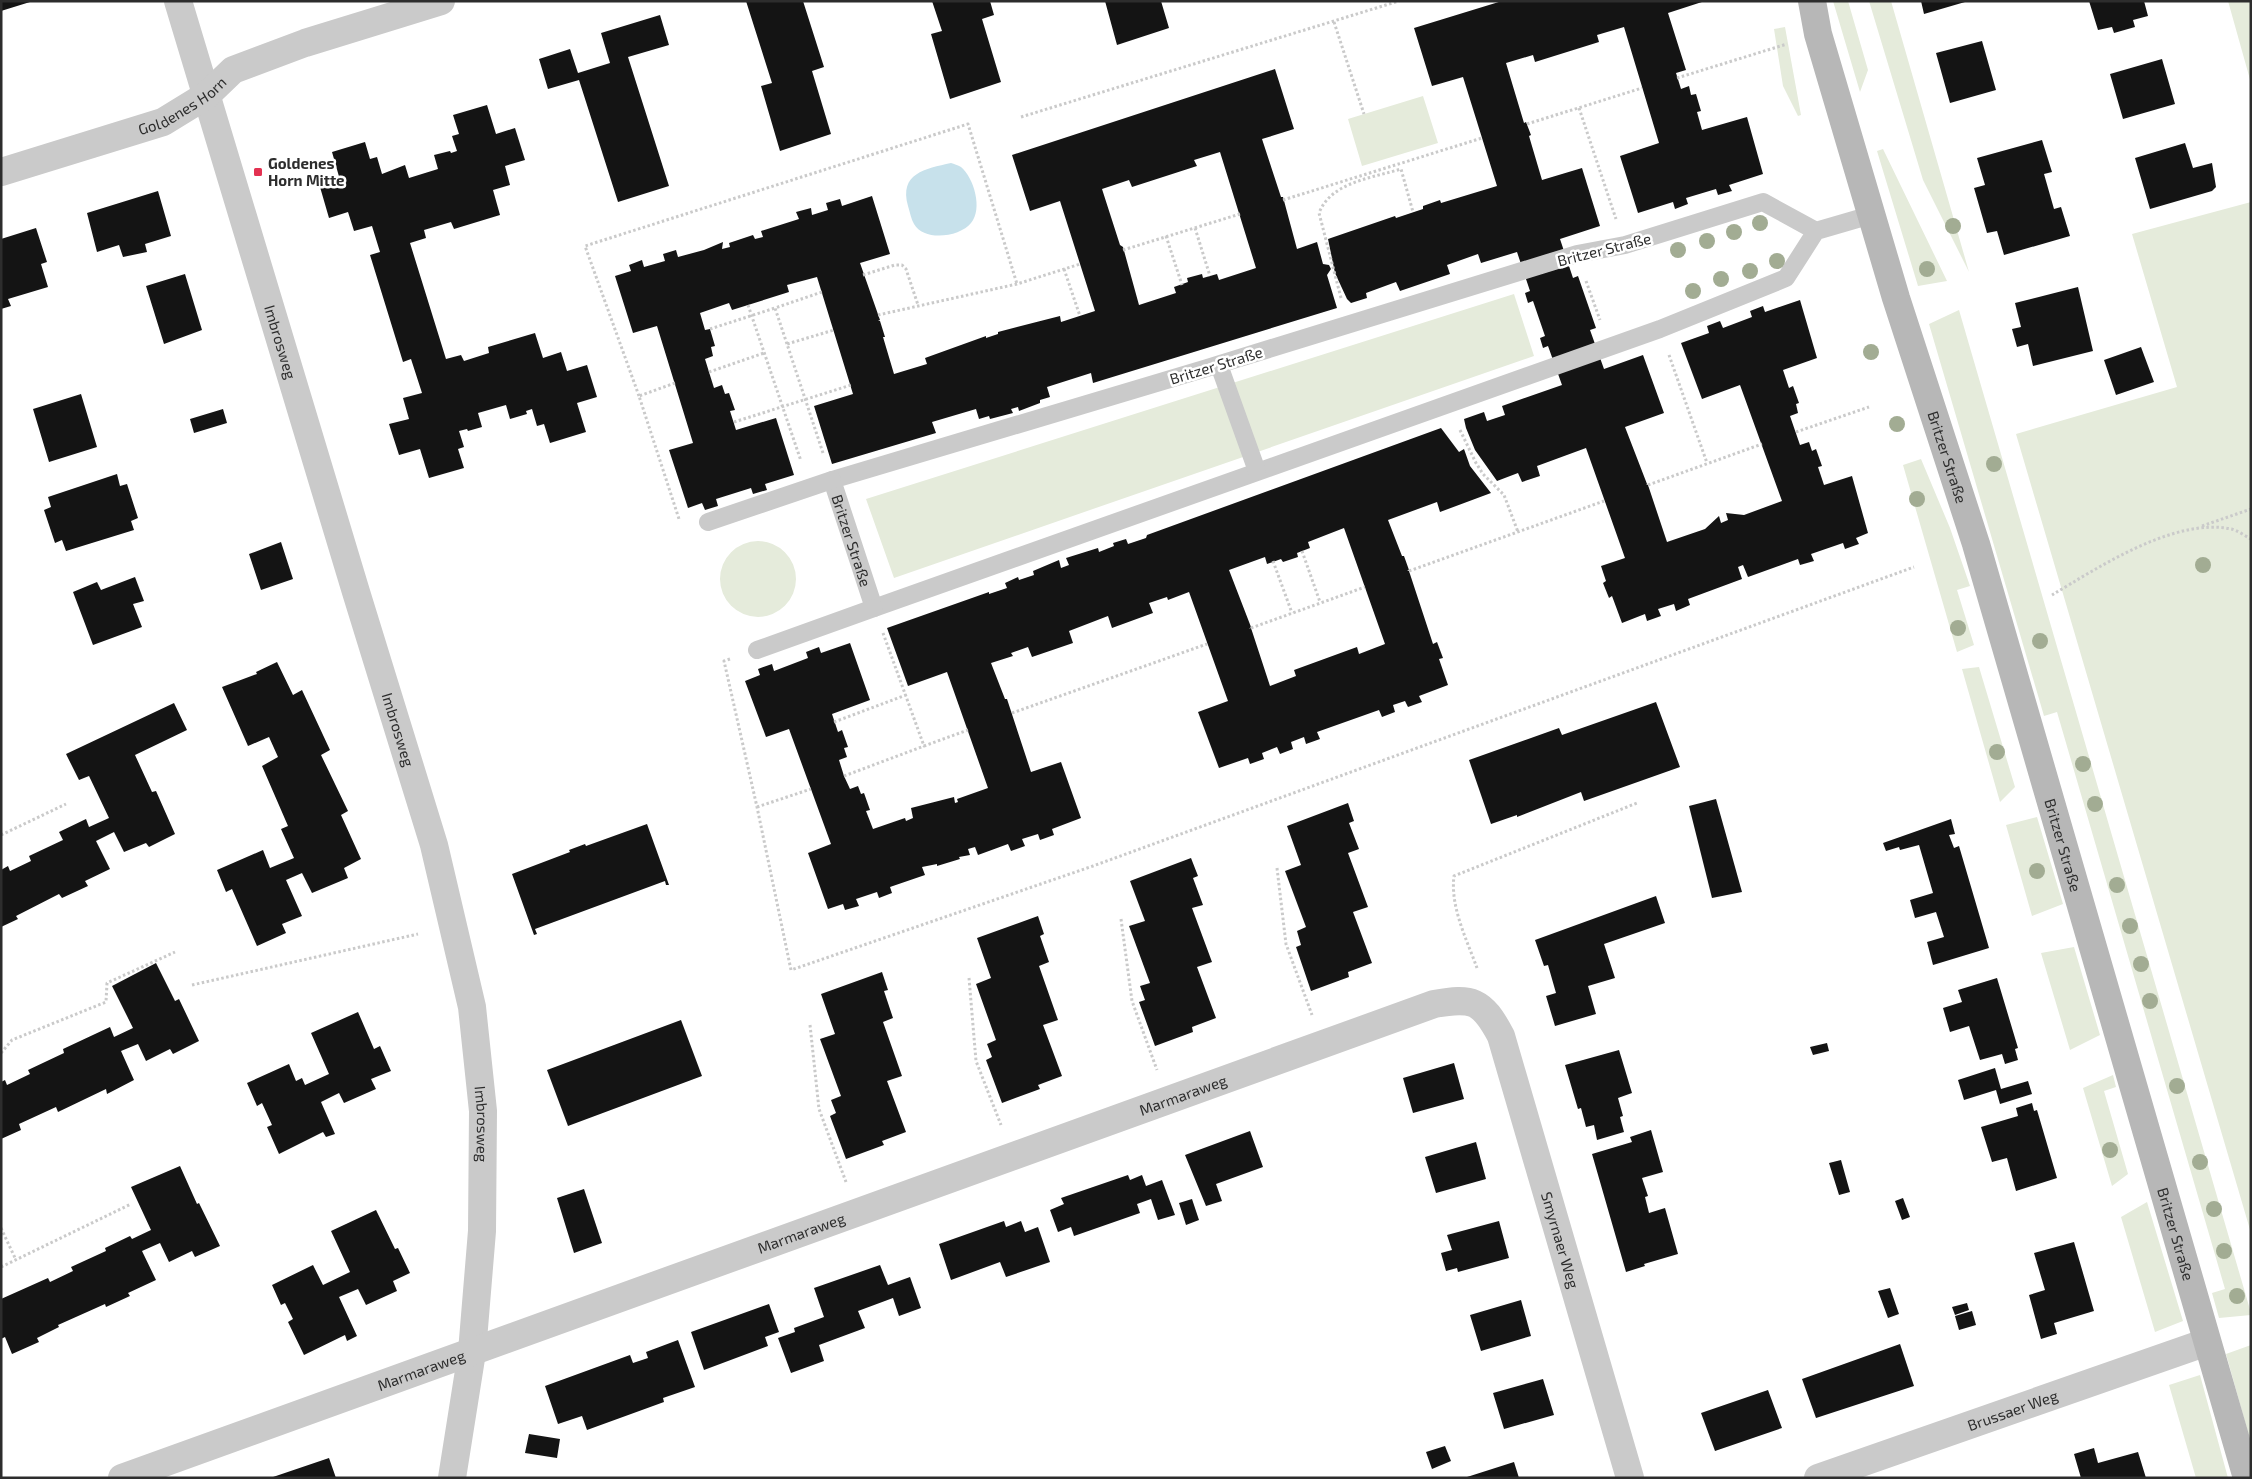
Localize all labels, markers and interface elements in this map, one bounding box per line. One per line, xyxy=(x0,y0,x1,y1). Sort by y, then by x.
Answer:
street label: Goldenes Horn xyxy=(136,73,230,138)
place label: Goldenes Horn Mitte xyxy=(268,154,345,189)
marker: Goldenes Horn Mitte xyxy=(252,166,264,178)
street label: Britzer Straße xyxy=(1555,229,1653,269)
street label: Imbrosweg xyxy=(261,303,300,382)
street label: Britzer Straße xyxy=(1167,342,1265,388)
street label: Britzer Straße xyxy=(1924,409,1971,505)
street label: Britzer Straße xyxy=(828,492,875,589)
street label: Imbrosweg xyxy=(379,690,418,769)
street label: Britzer Straße xyxy=(2041,796,2085,894)
street label: Marmaraweg xyxy=(1137,1070,1230,1119)
street label: Imbrosweg xyxy=(471,1085,492,1163)
street label: Britzer Straße xyxy=(2154,1185,2198,1283)
street label: Smyrnaer Weg xyxy=(1538,1190,1583,1291)
street label: Marmaraweg xyxy=(755,1208,848,1257)
street label: Marmaraweg xyxy=(375,1346,468,1394)
street label: Brussaer Weg xyxy=(1965,1386,2061,1434)

